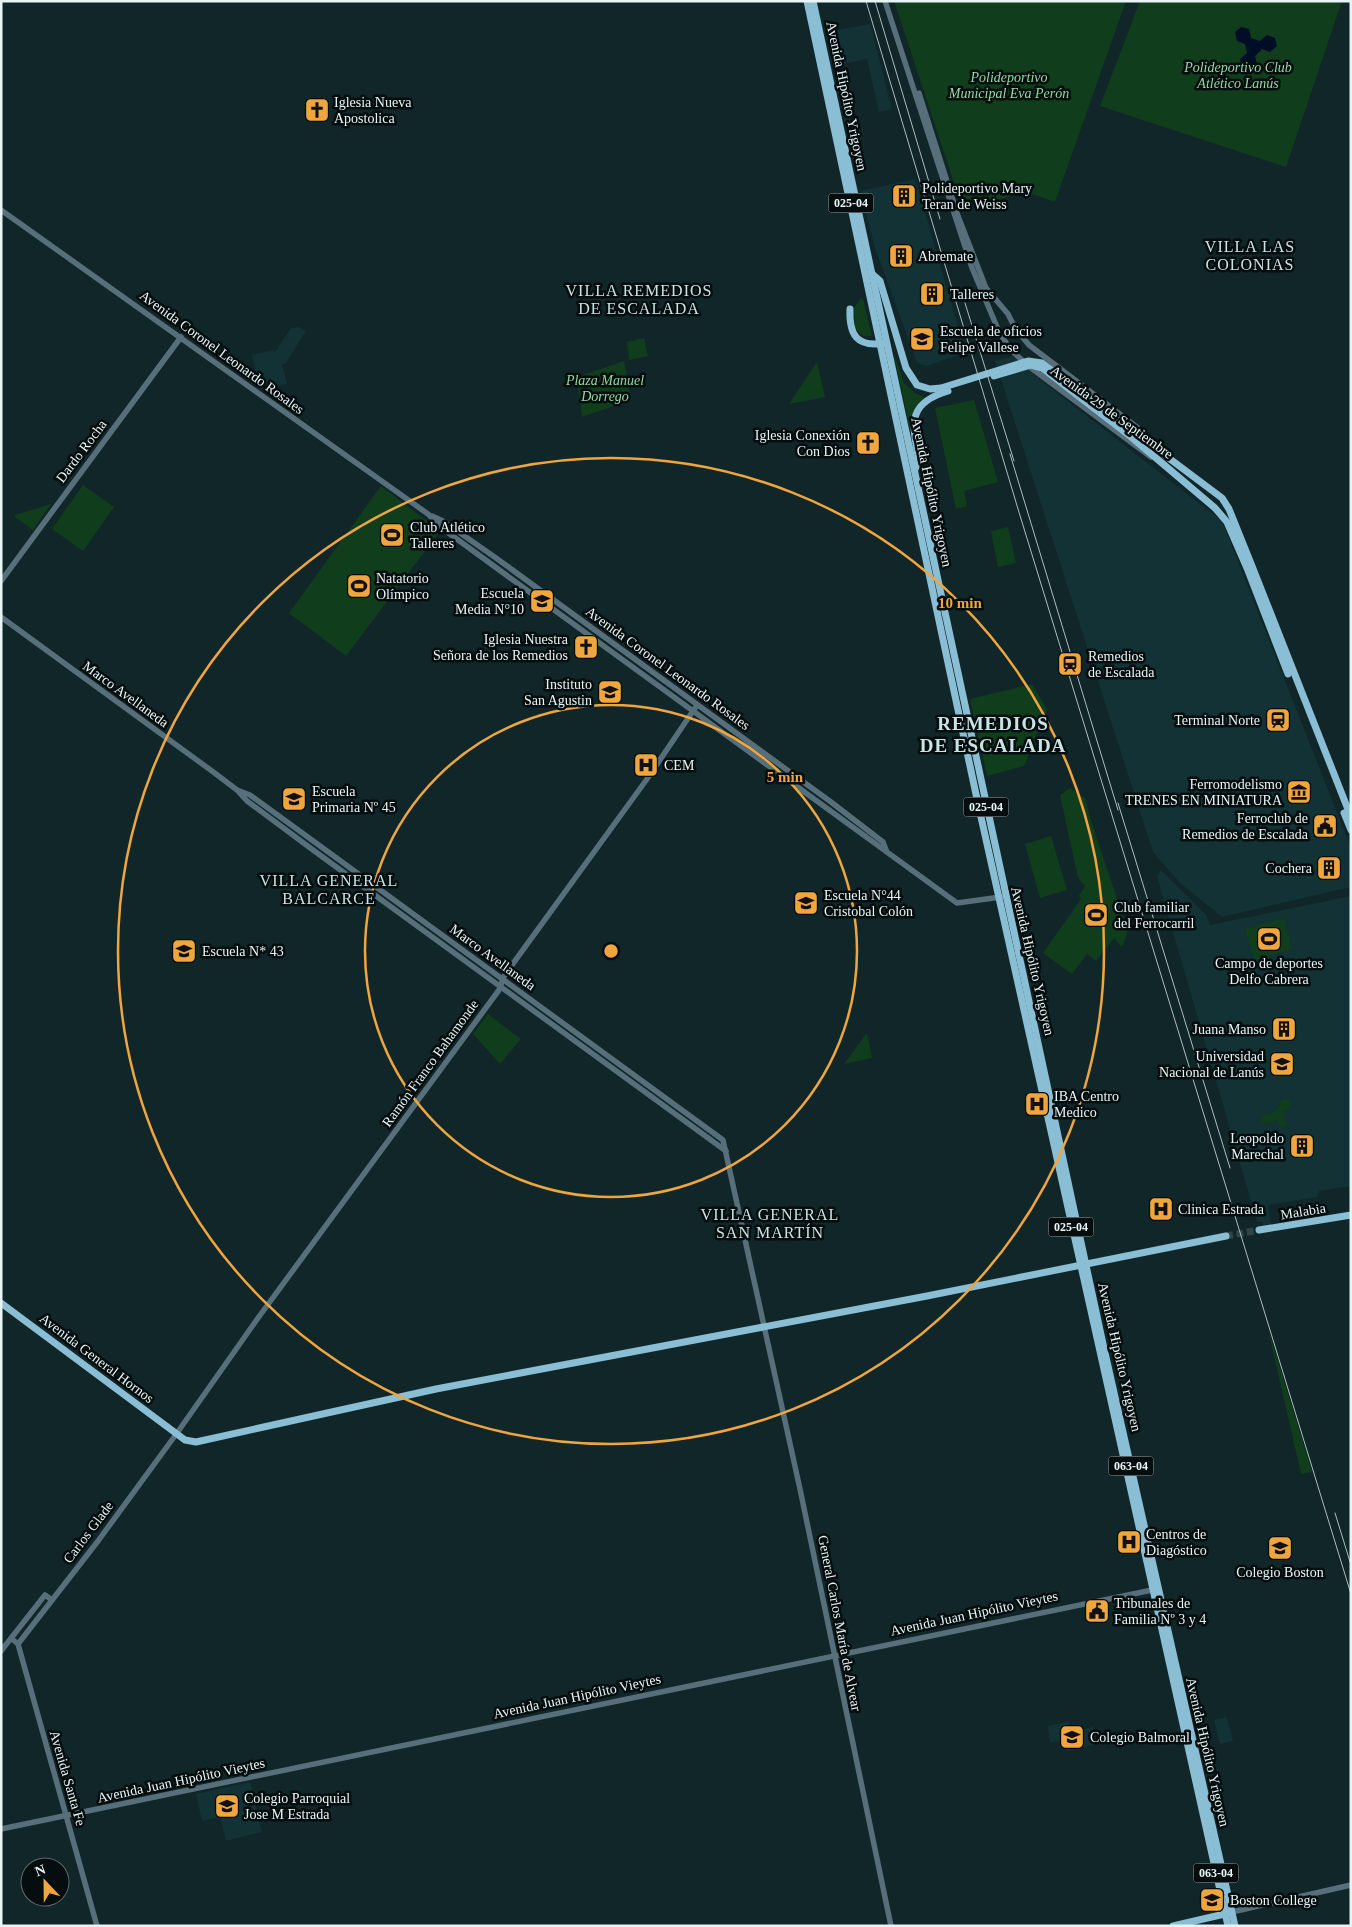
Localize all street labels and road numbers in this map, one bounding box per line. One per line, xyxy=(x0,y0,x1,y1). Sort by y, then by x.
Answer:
street label: Avenida Hipólito Yrigoyen xyxy=(823,20,870,172)
road number: 025-04 xyxy=(828,194,874,212)
street label: Avenida Coronel Leonardo Rosales xyxy=(137,288,307,417)
street label: Avenida 29 de Septiembre xyxy=(1047,363,1176,462)
street label: Avenida Hipólito Yrigoyen xyxy=(908,416,955,568)
street label: Dardo Rocha xyxy=(53,417,110,485)
street label: Avenida Coronel Leonardo Rosales xyxy=(583,604,753,733)
street label: Marco Avellaneda xyxy=(80,658,172,731)
road number: 025-04 xyxy=(964,798,1008,816)
street label: Avenida Hipólito Yrigoyen xyxy=(1008,885,1057,1037)
street label: Marco Avellaneda xyxy=(447,921,539,994)
street label: Ramón Franco Bahamonde xyxy=(379,997,481,1130)
street label: Malabia xyxy=(1279,1200,1328,1222)
road number: 025-04 xyxy=(1048,1218,1094,1236)
street label: Avenida Hipólito Yrigoyen xyxy=(1095,1281,1144,1433)
street label: Avenida General Hornos xyxy=(37,1311,157,1406)
road number: 063-04 xyxy=(1108,1456,1154,1475)
street label: Carlos Glade xyxy=(60,1498,117,1566)
street label: General Carlos María de Alvear xyxy=(815,1534,864,1713)
street label: Avenida Juan Hipólito Vieytes xyxy=(889,1588,1059,1639)
street label: Avenida Juan Hipólito Vieytes xyxy=(492,1671,662,1722)
street label: Avenida Hipólito Yrigoyen xyxy=(1183,1676,1232,1828)
street label: Avenida Santa Fe xyxy=(47,1729,88,1828)
street label: Avenida Juan Hipólito Vieytes xyxy=(96,1755,266,1806)
road number: 063-04 xyxy=(1194,1864,1238,1882)

